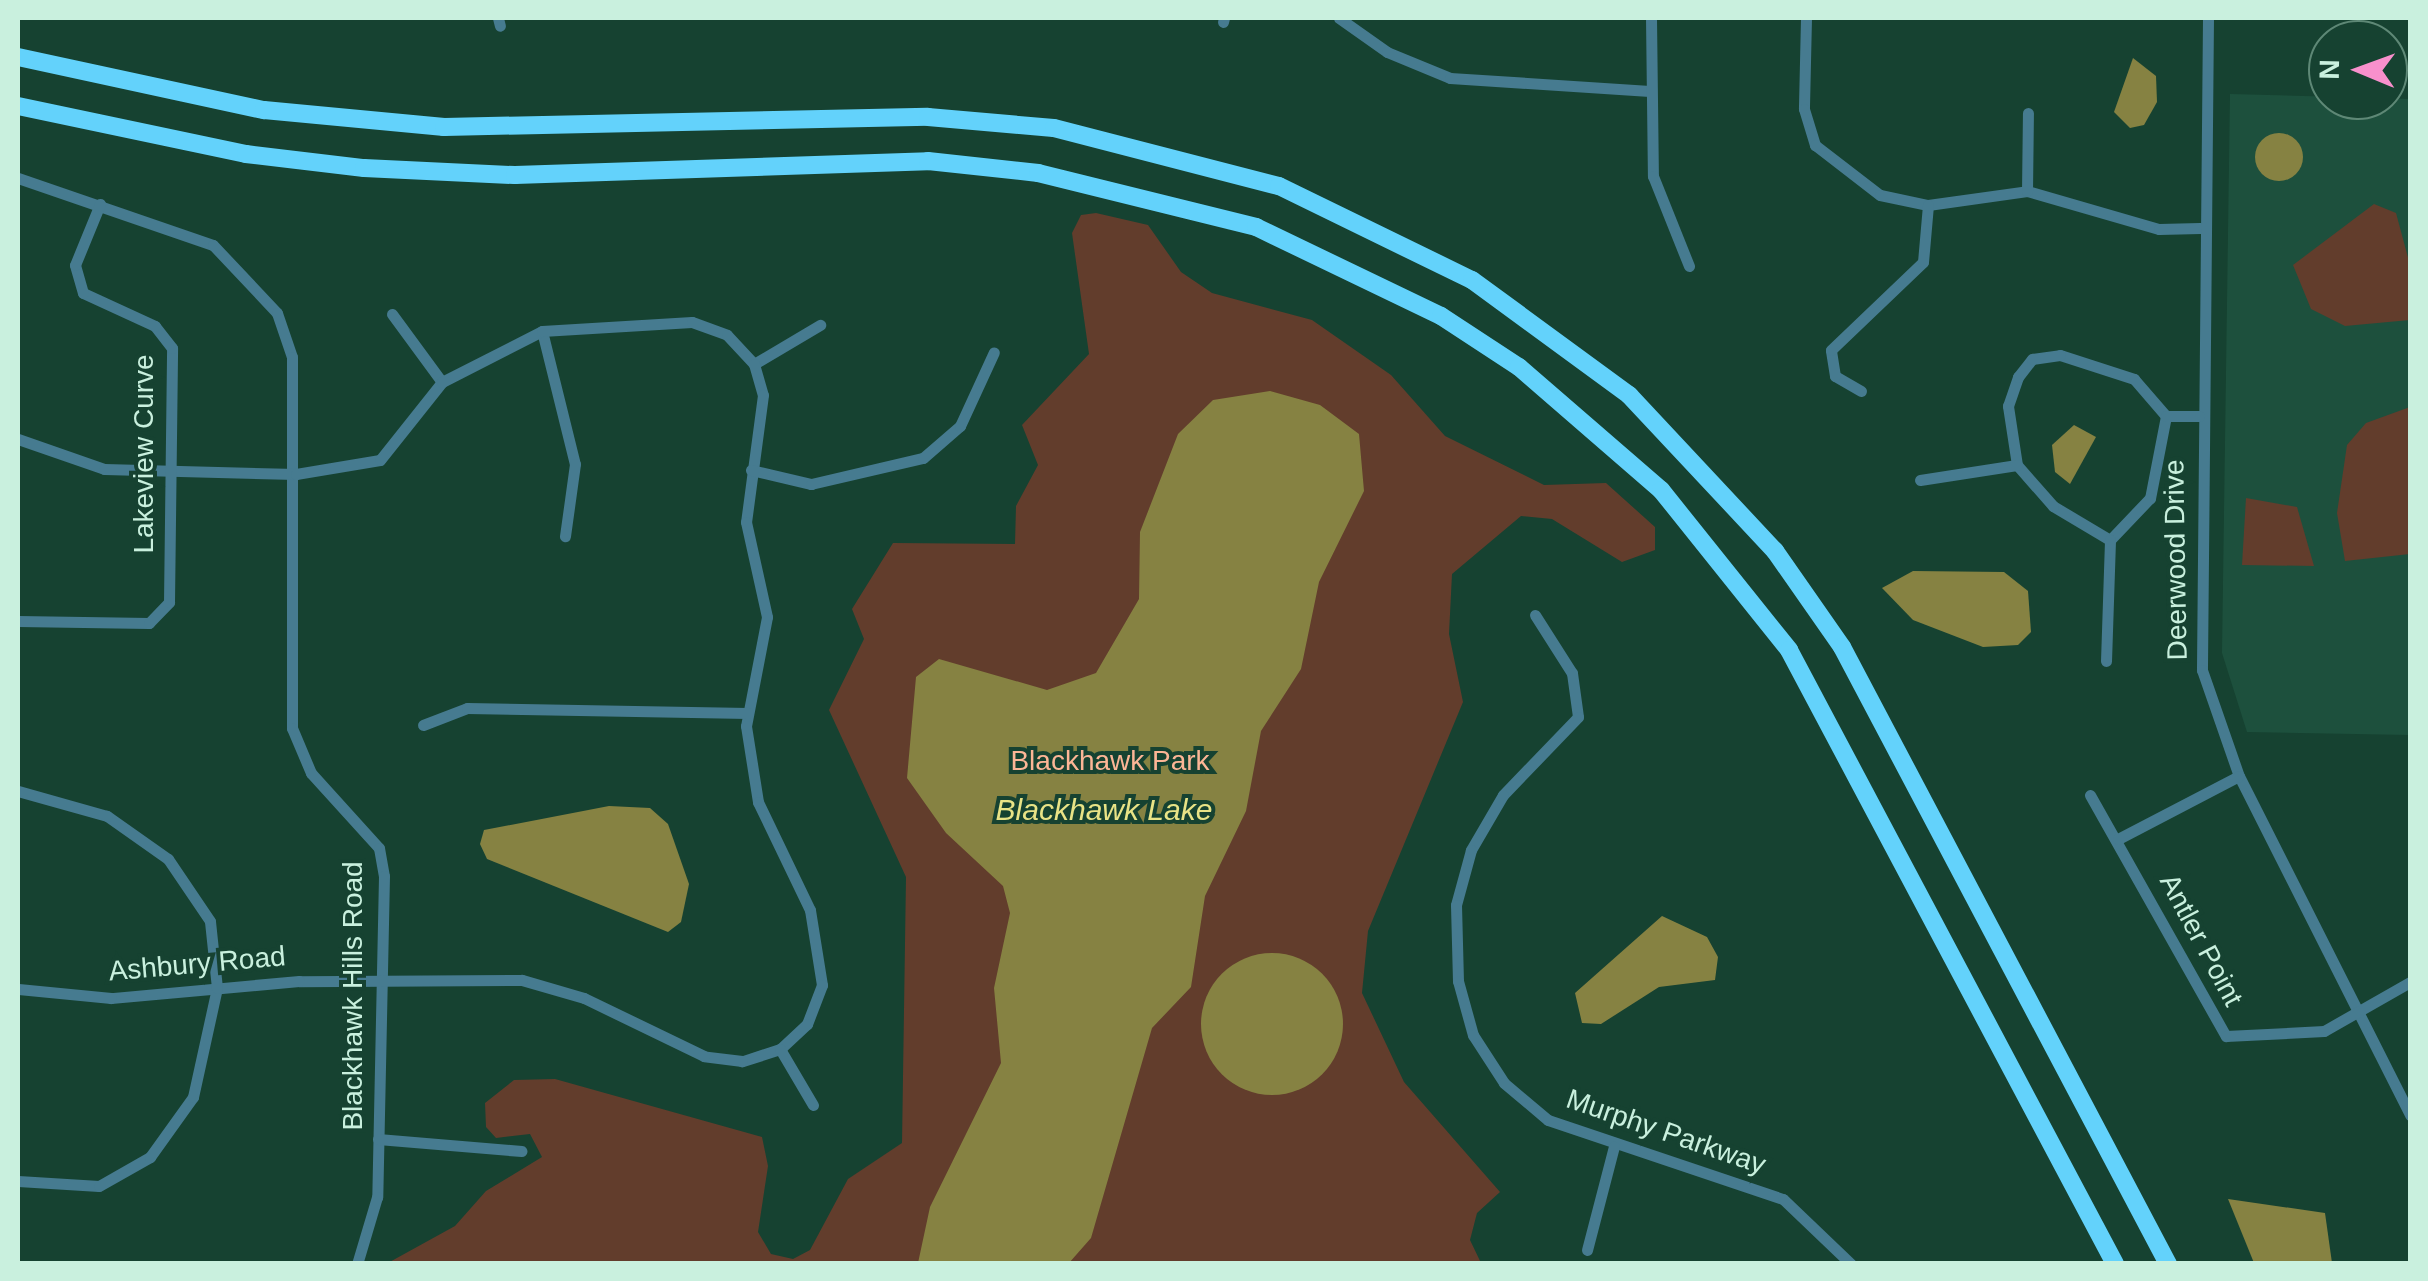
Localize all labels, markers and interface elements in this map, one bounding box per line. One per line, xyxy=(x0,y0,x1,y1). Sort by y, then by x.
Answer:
north arrow xyxy=(2308,20,2408,120)
text: N xyxy=(2314,59,2345,80)
street label: Lakeview Curve xyxy=(127,354,161,554)
street label: Deerwood Drive xyxy=(2157,459,2195,661)
park label: Blackhawk Park xyxy=(1010,744,1210,778)
water label: Blackhawk Lake xyxy=(996,792,1212,828)
street label: Blackhawk Hills Road xyxy=(336,861,370,1131)
street label: Antler Point xyxy=(2152,868,2250,1012)
street label: Ashbury Road xyxy=(107,940,287,988)
street label: Murphy Parkway xyxy=(1562,1082,1770,1182)

